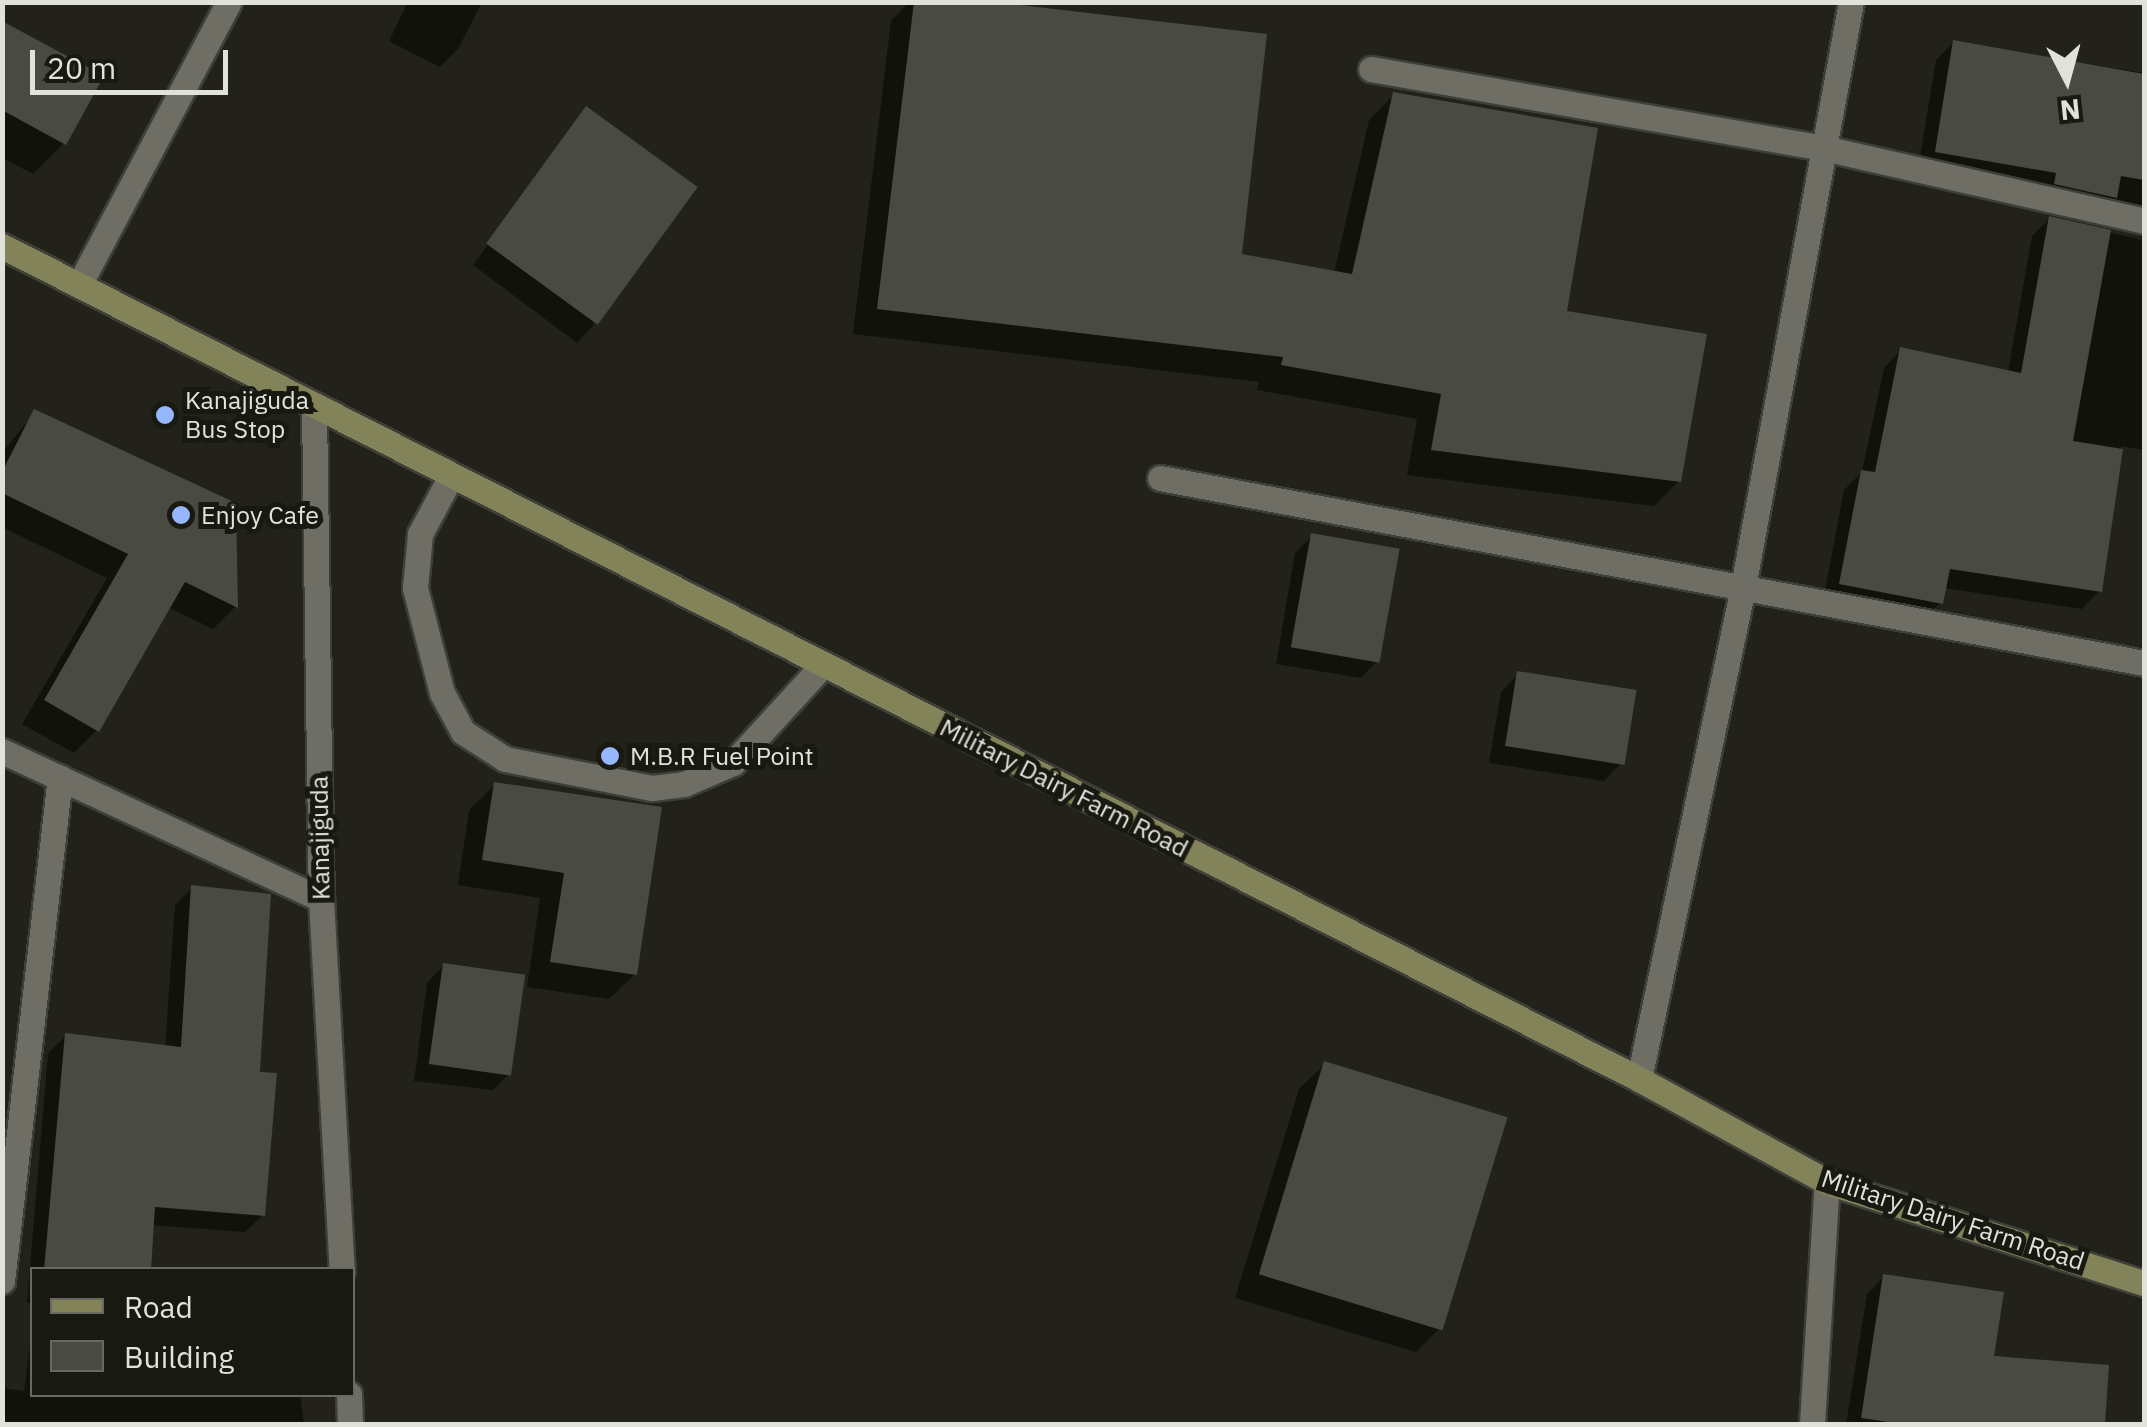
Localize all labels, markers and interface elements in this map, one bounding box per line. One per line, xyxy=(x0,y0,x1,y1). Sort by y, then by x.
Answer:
scale bar xyxy=(35,30,232,92)
north arrow xyxy=(2017,30,2117,130)
text: 20 m xyxy=(47,48,116,87)
text: N xyxy=(2058,91,2082,130)
place label: Kanajiguda Bus Stop xyxy=(185,386,309,445)
marker: Kanajiguda Bus Stop xyxy=(154,404,176,426)
place label: Enjoy Cafe xyxy=(201,500,319,530)
marker: Enjoy Cafe xyxy=(170,504,192,526)
street label: Military Dairy Farm Road xyxy=(935,712,1193,864)
place label: M.B.R Fuel Point xyxy=(630,741,814,771)
marker: M.B.R Fuel Point xyxy=(599,745,621,767)
street label: Kanajiguda xyxy=(304,776,336,900)
street label: Military Dairy Farm Road xyxy=(1818,1163,2088,1277)
legend xyxy=(30,1267,355,1397)
text: Road xyxy=(124,1287,193,1326)
text: Building xyxy=(124,1337,234,1376)

